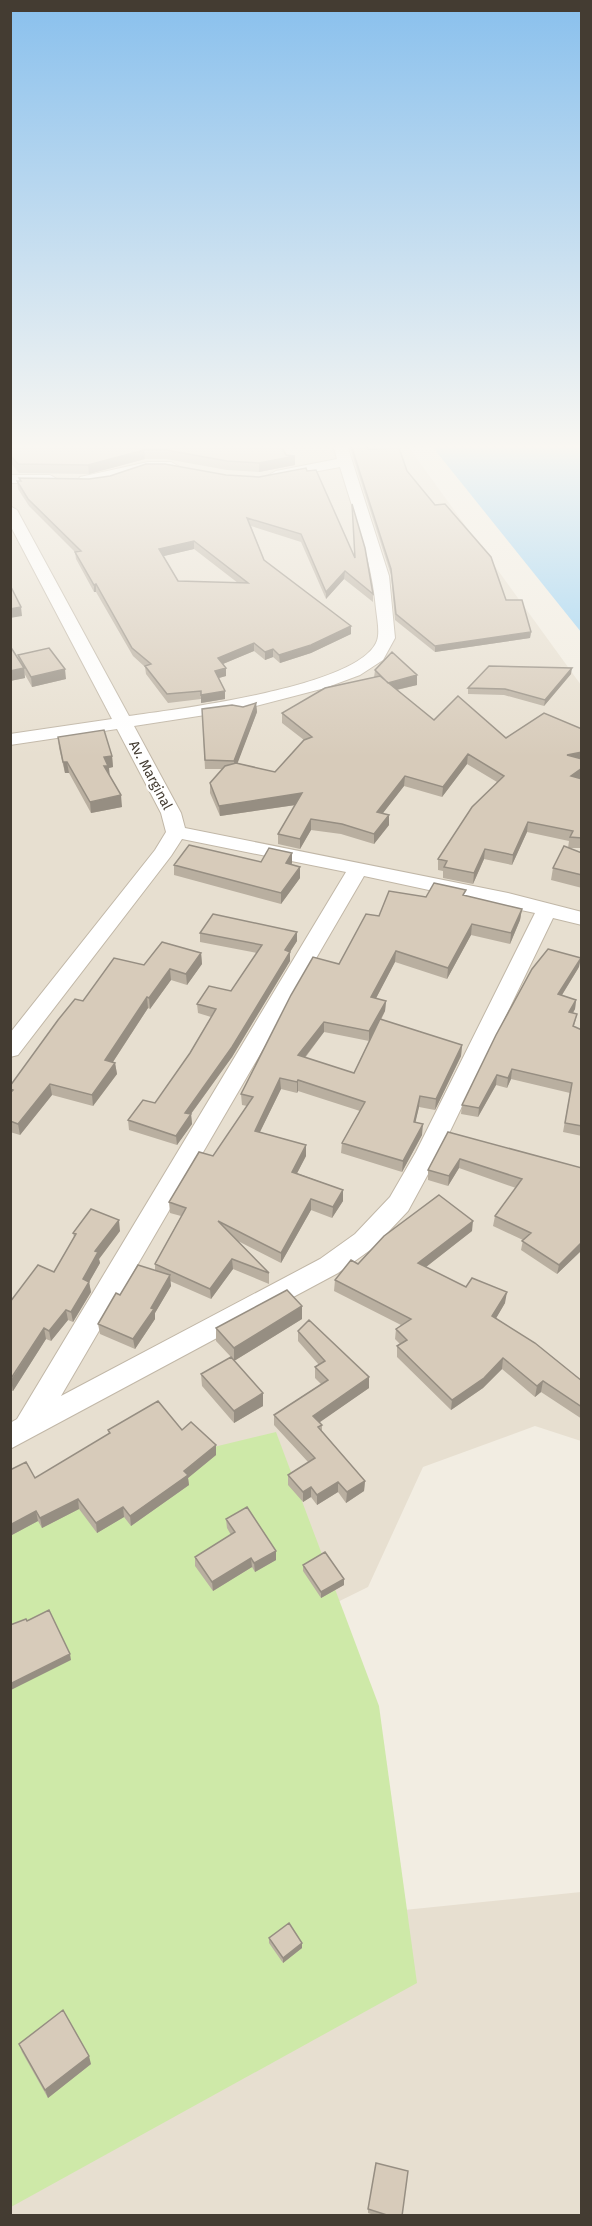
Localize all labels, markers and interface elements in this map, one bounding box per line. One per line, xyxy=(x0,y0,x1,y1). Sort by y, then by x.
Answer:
street label: Av. Marginal xyxy=(125,738,176,813)

